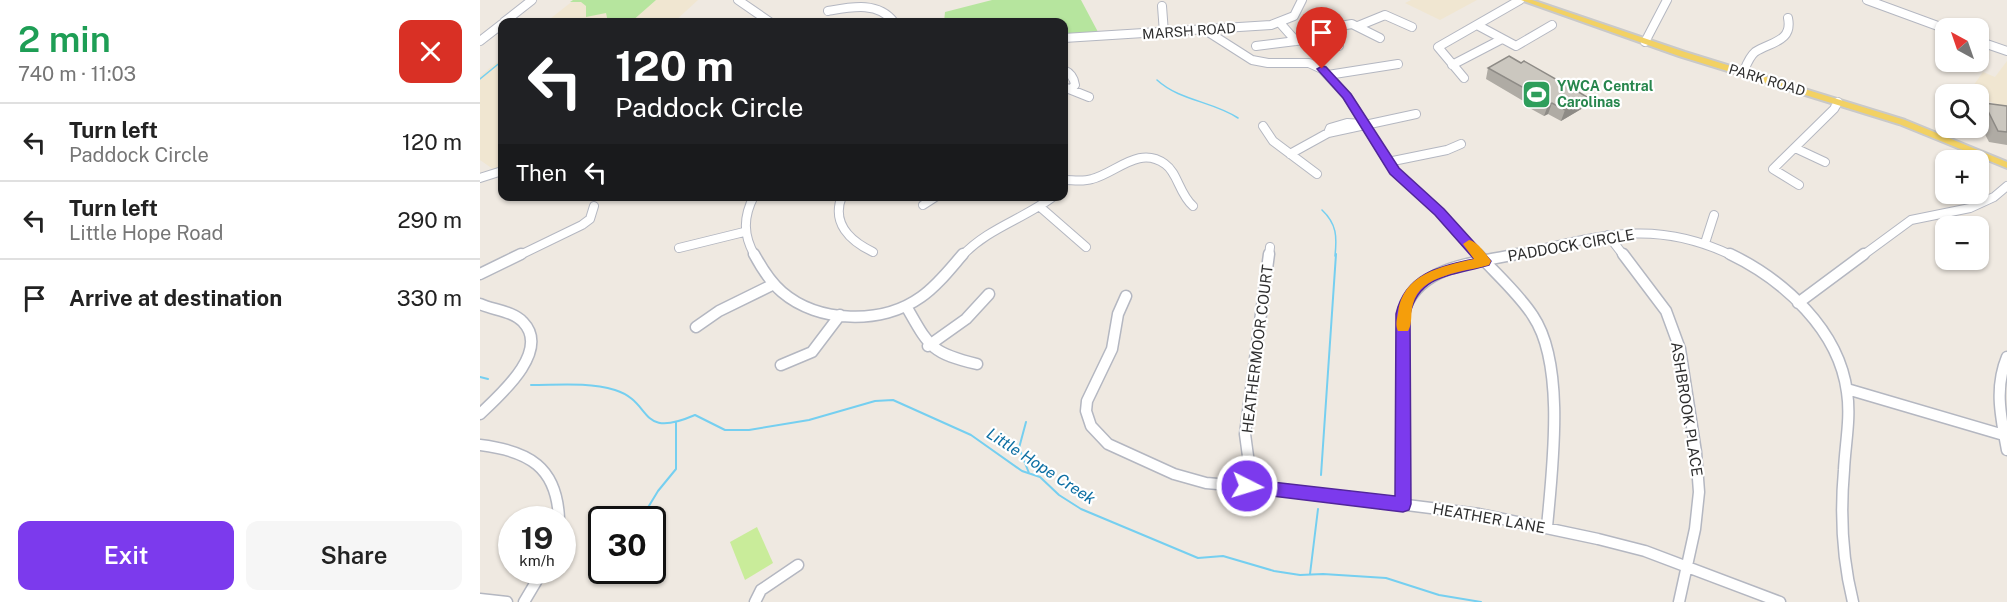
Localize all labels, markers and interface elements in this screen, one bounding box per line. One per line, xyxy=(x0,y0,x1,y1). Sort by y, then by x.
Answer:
pin xyxy=(1296,7,1347,69)
icon: arrive xyxy=(1305,16,1338,49)
text: 2 min xyxy=(18,18,111,60)
north arrow xyxy=(1935,18,1989,72)
map controls xyxy=(1935,18,1989,270)
button: close xyxy=(399,20,462,83)
street label: MARSH ROAD xyxy=(1142,20,1236,42)
text: 120 m xyxy=(615,41,734,90)
icon: left xyxy=(516,42,594,120)
street label: PARK ROAD xyxy=(1727,61,1807,99)
text: 740 m · 11:03 xyxy=(18,62,136,86)
sports icon: YWCA Central Carolinas xyxy=(1520,78,1552,110)
place label: YWCA Central Carolinas xyxy=(1557,78,1654,110)
button: search xyxy=(1935,84,1989,138)
text: Paddock Circle xyxy=(615,91,804,123)
text: Turn left xyxy=(69,117,158,143)
icon: left xyxy=(18,126,51,159)
text: 120 m xyxy=(402,129,462,155)
text: Paddock Circle xyxy=(69,143,209,167)
button: + xyxy=(1935,150,1989,204)
icon: left xyxy=(579,156,612,189)
text: Then xyxy=(516,160,567,186)
text: Turn left xyxy=(69,195,158,221)
icon: left xyxy=(18,204,51,237)
text: 290 m xyxy=(397,207,462,233)
button: − xyxy=(1935,216,1989,270)
text: Little Hope Road xyxy=(69,221,224,245)
street label: PADDOCK CIRCLE xyxy=(1506,226,1636,264)
street label: HEATHERMOOR COURT xyxy=(1238,264,1276,434)
icon: arrive xyxy=(18,282,51,315)
text: Arrive at destination xyxy=(69,285,282,311)
text: 330 m xyxy=(397,285,462,311)
street label: ASHBROOK PLACE xyxy=(1668,340,1706,478)
water label: Little Hope Creek xyxy=(983,424,1099,508)
position arrow xyxy=(1215,454,1279,518)
street label: HEATHER LANE xyxy=(1431,500,1547,536)
speed limit sign: 30 xyxy=(588,506,666,584)
text: 19 xyxy=(521,520,553,556)
button: Exit xyxy=(18,521,234,590)
button: Share xyxy=(246,521,462,590)
text: km/h xyxy=(519,552,555,569)

